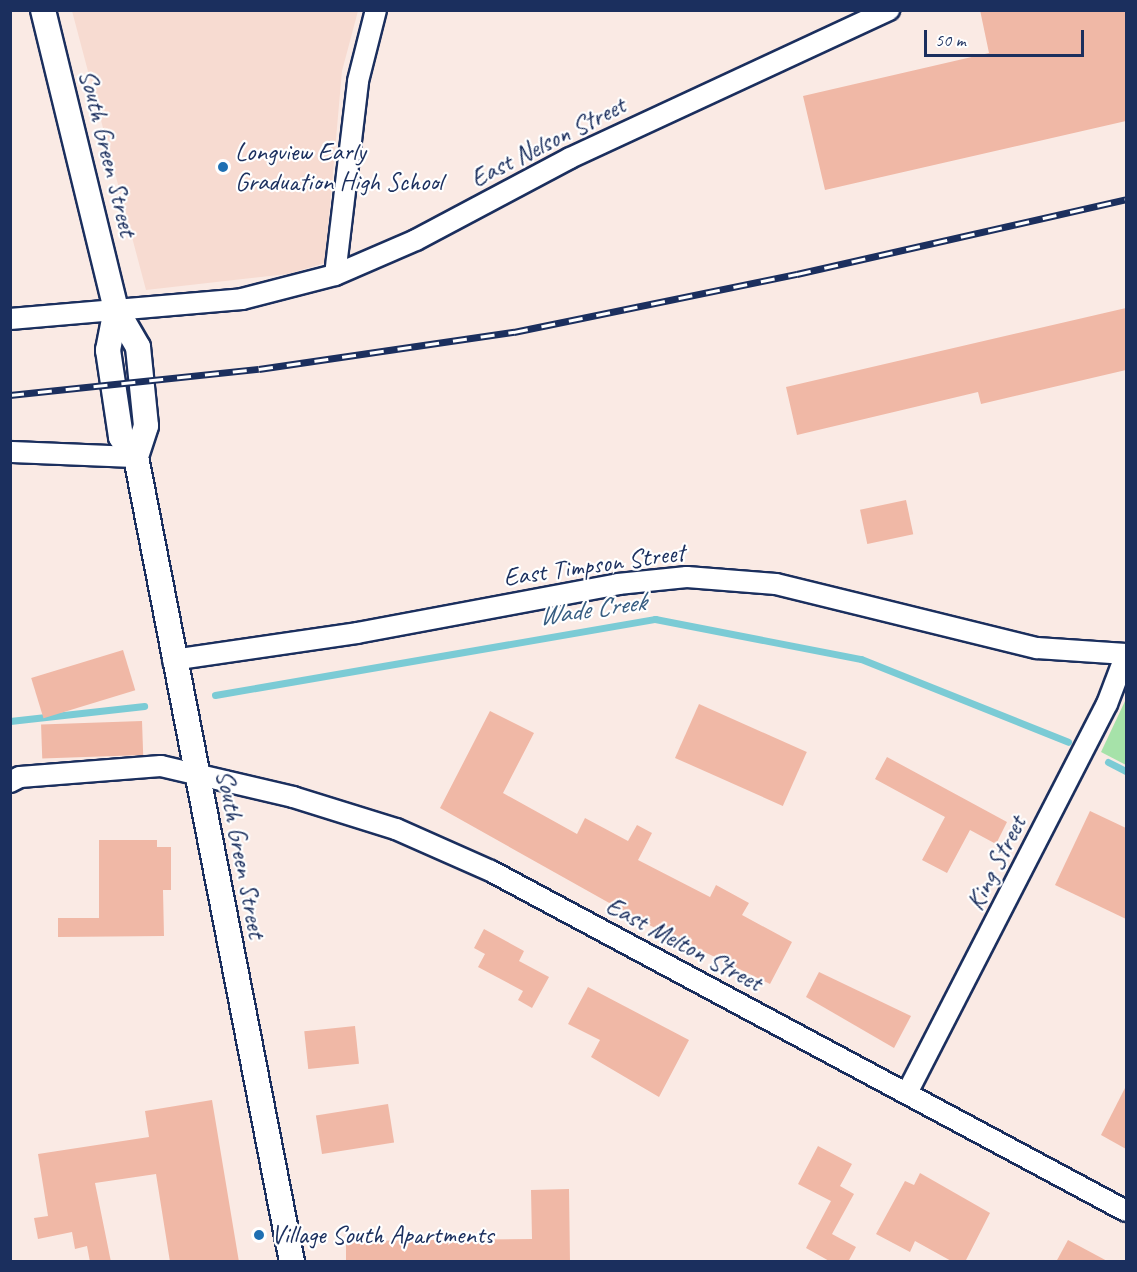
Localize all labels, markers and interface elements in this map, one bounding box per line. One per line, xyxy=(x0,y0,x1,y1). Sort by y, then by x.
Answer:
scale bar xyxy=(927,18,1088,56)
text: 50 m xyxy=(935,29,966,51)
street label: South Green Street xyxy=(72,66,144,240)
street label: East Nelson Street xyxy=(465,89,631,195)
place label: Longview Early Graduation High School xyxy=(235,136,442,198)
marker: Longview Early Graduation High School xyxy=(216,160,230,174)
street label: East Timpson Street xyxy=(501,537,687,593)
water label: Wade Creek xyxy=(537,586,647,632)
street label: South Green Street xyxy=(209,767,273,941)
street label: King Street xyxy=(959,811,1033,915)
street label: East Melton Street xyxy=(600,890,768,998)
place label: Village South Apartments xyxy=(271,1219,494,1251)
marker: Village South Apartments xyxy=(252,1228,266,1242)

